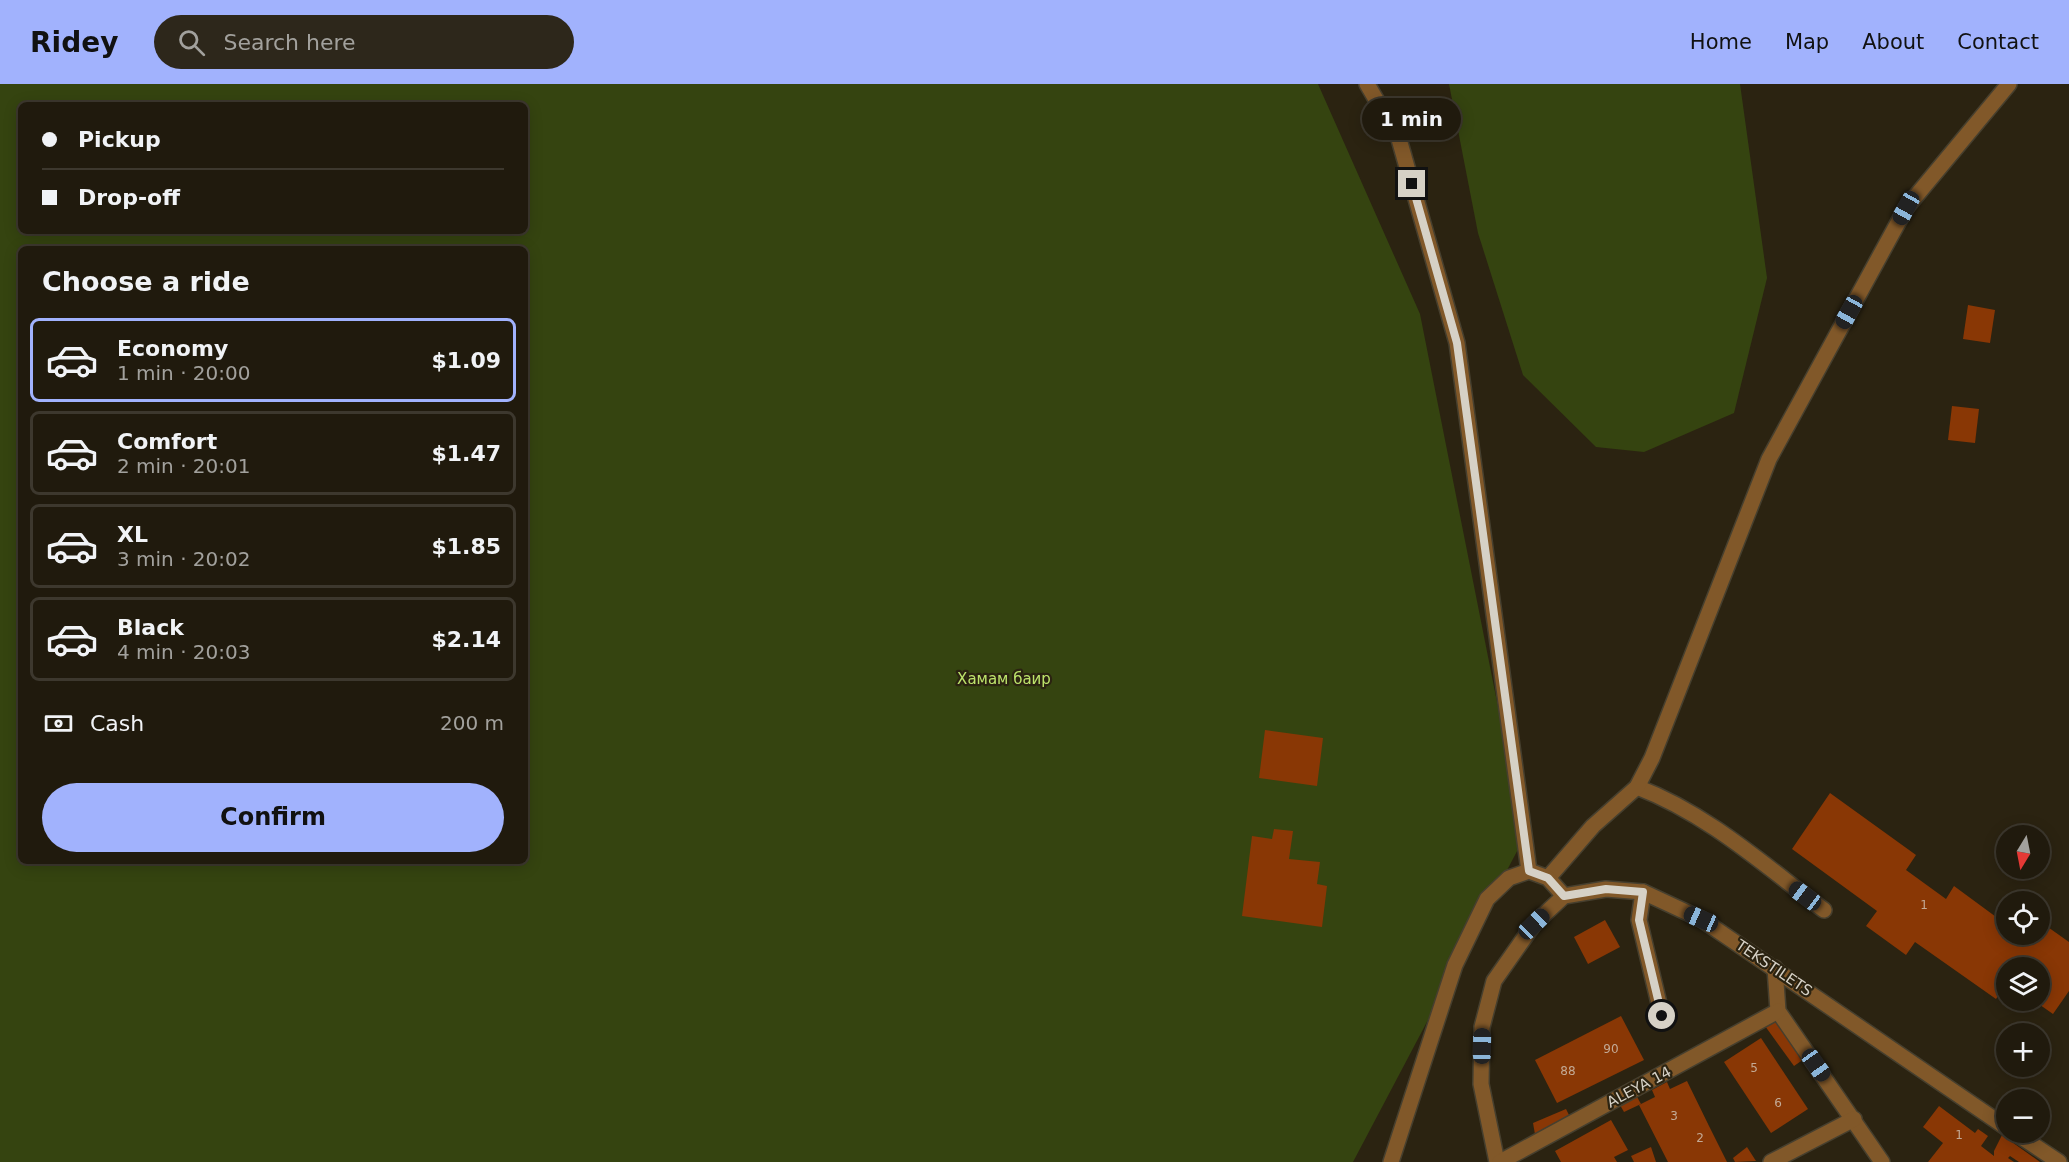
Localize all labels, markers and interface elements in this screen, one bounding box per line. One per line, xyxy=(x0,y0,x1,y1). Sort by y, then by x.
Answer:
search box xyxy=(154,15,574,69)
text: Ridey xyxy=(30,26,118,59)
icon: search xyxy=(175,26,208,59)
text: Search here xyxy=(223,30,356,55)
text: Home xyxy=(1690,30,1752,54)
text: Map xyxy=(1785,30,1829,54)
text: About xyxy=(1862,30,1924,54)
text: Contact xyxy=(1957,30,2039,54)
callout: 1 min xyxy=(1362,97,1462,139)
text: 1 min xyxy=(1380,107,1443,131)
text: Pickup xyxy=(78,127,161,152)
route end xyxy=(1398,170,1425,197)
text: Drop-off xyxy=(78,185,180,210)
car xyxy=(1889,188,1923,228)
text: Choose a ride xyxy=(42,266,250,297)
car xyxy=(1832,292,1866,332)
icon: car xyxy=(45,333,99,387)
text: Economy xyxy=(117,336,228,361)
text: $1.09 xyxy=(431,348,501,373)
text: 1 min · 20:00 xyxy=(117,361,251,385)
icon: car xyxy=(45,426,99,480)
text: Comfort xyxy=(117,429,217,454)
text: $1.47 xyxy=(431,441,501,466)
text: 2 min · 20:01 xyxy=(117,454,251,478)
icon: car xyxy=(45,519,99,573)
text: XL xyxy=(117,522,148,547)
text: $1.85 xyxy=(431,534,501,559)
text: 3 min · 20:02 xyxy=(117,547,251,571)
icon: car xyxy=(45,612,99,666)
text: Black xyxy=(117,615,184,640)
text: $2.14 xyxy=(431,627,501,652)
text: 4 min · 20:03 xyxy=(117,640,251,664)
park label: Хамам баир xyxy=(957,670,1051,688)
icon: cash xyxy=(42,707,75,740)
text: Cash xyxy=(90,711,144,736)
text: 200 m xyxy=(440,711,504,735)
button: Confirm xyxy=(42,783,504,852)
north arrow xyxy=(1996,825,2050,879)
map controls xyxy=(1996,825,2050,1143)
car xyxy=(1785,878,1825,914)
button: locate xyxy=(1996,891,2050,945)
house number: 1 xyxy=(1920,898,1928,912)
car xyxy=(1681,903,1721,935)
car xyxy=(1515,905,1553,943)
street label: TEKSTILETS xyxy=(1732,935,1816,1000)
button: layers xyxy=(1996,957,2050,1011)
route start xyxy=(1648,1002,1675,1029)
button: + xyxy=(1996,1023,2050,1077)
car xyxy=(1473,1028,1491,1064)
house number: 90 xyxy=(1603,1042,1619,1056)
car xyxy=(1798,1045,1834,1085)
house number: 5 xyxy=(1750,1061,1758,1075)
street label: ALEYA 14 xyxy=(1604,1063,1674,1111)
house number: 88 xyxy=(1560,1064,1576,1078)
button: − xyxy=(1996,1089,2050,1143)
house number: 6 xyxy=(1774,1096,1782,1110)
house number: 3 xyxy=(1670,1109,1678,1123)
house number: 1 xyxy=(1955,1128,1963,1142)
house number: 2 xyxy=(1696,1131,1704,1145)

